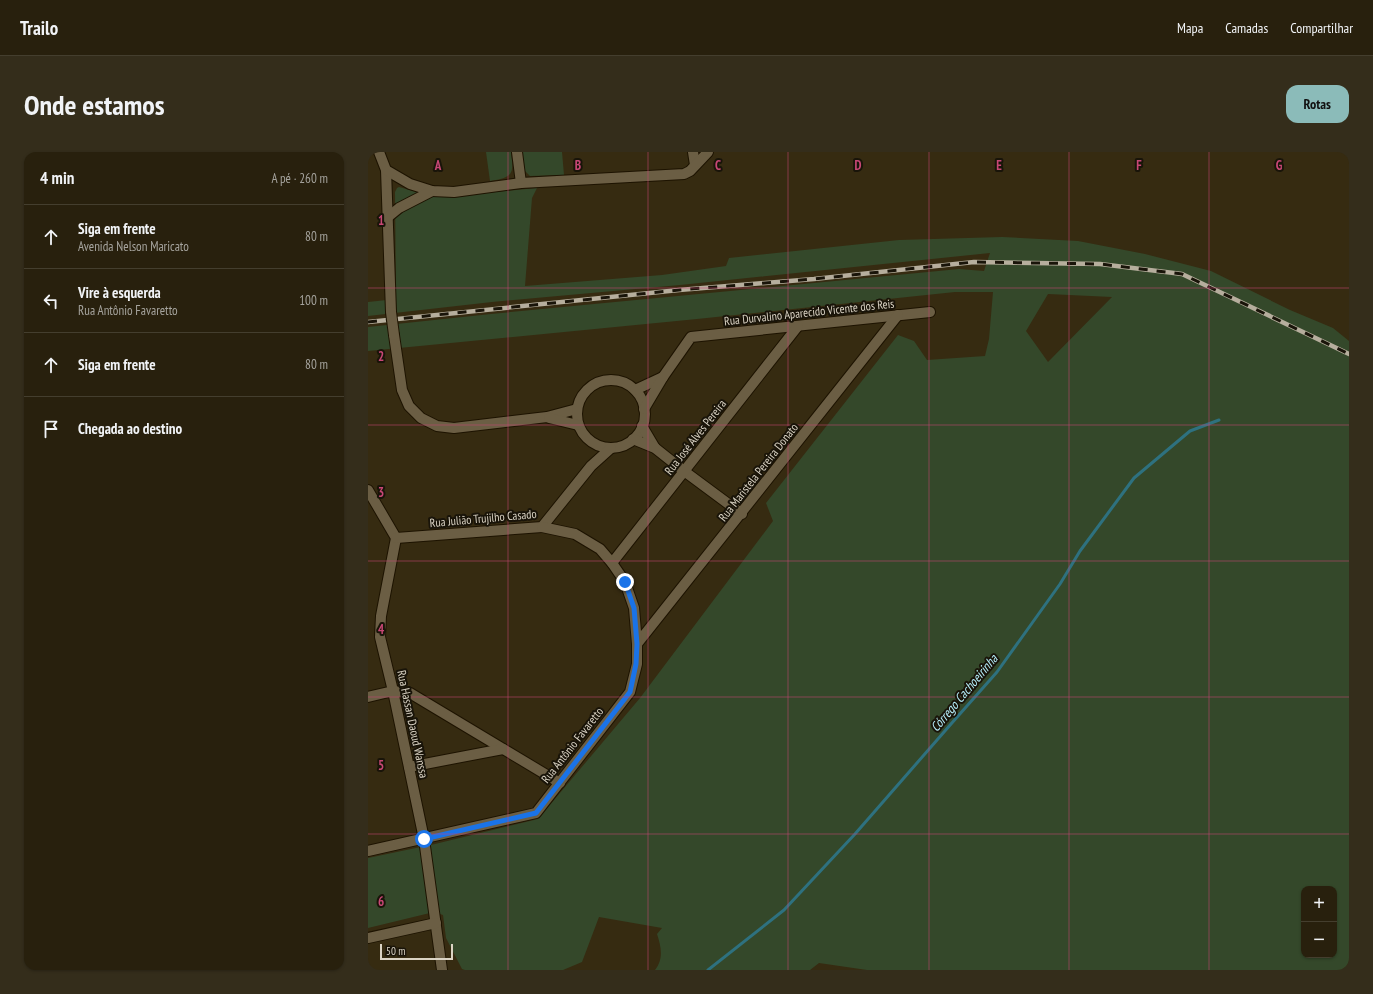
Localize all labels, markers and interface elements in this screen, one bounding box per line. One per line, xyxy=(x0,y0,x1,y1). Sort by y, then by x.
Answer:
text: Trailo xyxy=(20,16,58,40)
text: Mapa xyxy=(1177,19,1203,37)
text: Camadas xyxy=(1225,19,1268,37)
text: Compartilhar xyxy=(1290,19,1353,37)
button: Rotas xyxy=(1286,85,1349,123)
text: Onde estamos xyxy=(24,86,165,123)
text: A xyxy=(434,157,442,174)
text: B xyxy=(575,157,581,174)
text: C xyxy=(715,157,721,174)
text: D xyxy=(855,157,862,174)
text: E xyxy=(996,157,1002,174)
text: F xyxy=(1136,157,1142,174)
text: G xyxy=(1276,157,1283,174)
text: 4 min xyxy=(40,167,74,189)
text: A pé · 260 m xyxy=(271,170,328,187)
text: 1 xyxy=(378,212,384,229)
text: Siga em frente xyxy=(78,219,156,238)
icon: ahead xyxy=(40,226,62,248)
text: 80 m xyxy=(305,228,328,245)
text: Avenida Nelson Maricato xyxy=(78,238,189,255)
text: Vire à esquerda xyxy=(78,283,161,302)
icon: left xyxy=(40,290,62,312)
text: 100 m xyxy=(299,292,328,309)
street label: Rua Durvalino Aparecido Vicente dos Reis xyxy=(723,296,895,328)
text: Rua Antônio Favaretto xyxy=(78,302,178,319)
text: 2 xyxy=(378,348,384,365)
icon: ahead xyxy=(40,354,62,376)
text: Siga em frente xyxy=(78,355,156,374)
text: 80 m xyxy=(305,356,328,373)
street label: Rua José Alves Pereira xyxy=(661,396,729,478)
icon: arrive xyxy=(40,418,62,440)
text: Chegada ao destino xyxy=(78,419,182,438)
street label: Rua Maristela Pereira Donato xyxy=(715,420,801,524)
text: 3 xyxy=(378,484,384,501)
street label: Rua Julião Trujilho Casado xyxy=(429,506,537,530)
route end xyxy=(616,573,634,591)
text: 4 xyxy=(378,621,385,638)
water label: Córrego Cachoeirinha xyxy=(927,650,1002,735)
street label: Rua Hassan Daoud Wanssa xyxy=(394,669,432,780)
street label: Rua Antônio Favaretto xyxy=(538,704,606,786)
text: 5 xyxy=(378,757,384,774)
route start xyxy=(415,830,433,848)
map controls xyxy=(1301,886,1337,958)
button: + xyxy=(1301,886,1337,922)
text: 6 xyxy=(378,893,384,910)
button: − xyxy=(1301,922,1337,958)
scale bar xyxy=(380,942,453,961)
text: 50 m xyxy=(386,944,405,958)

